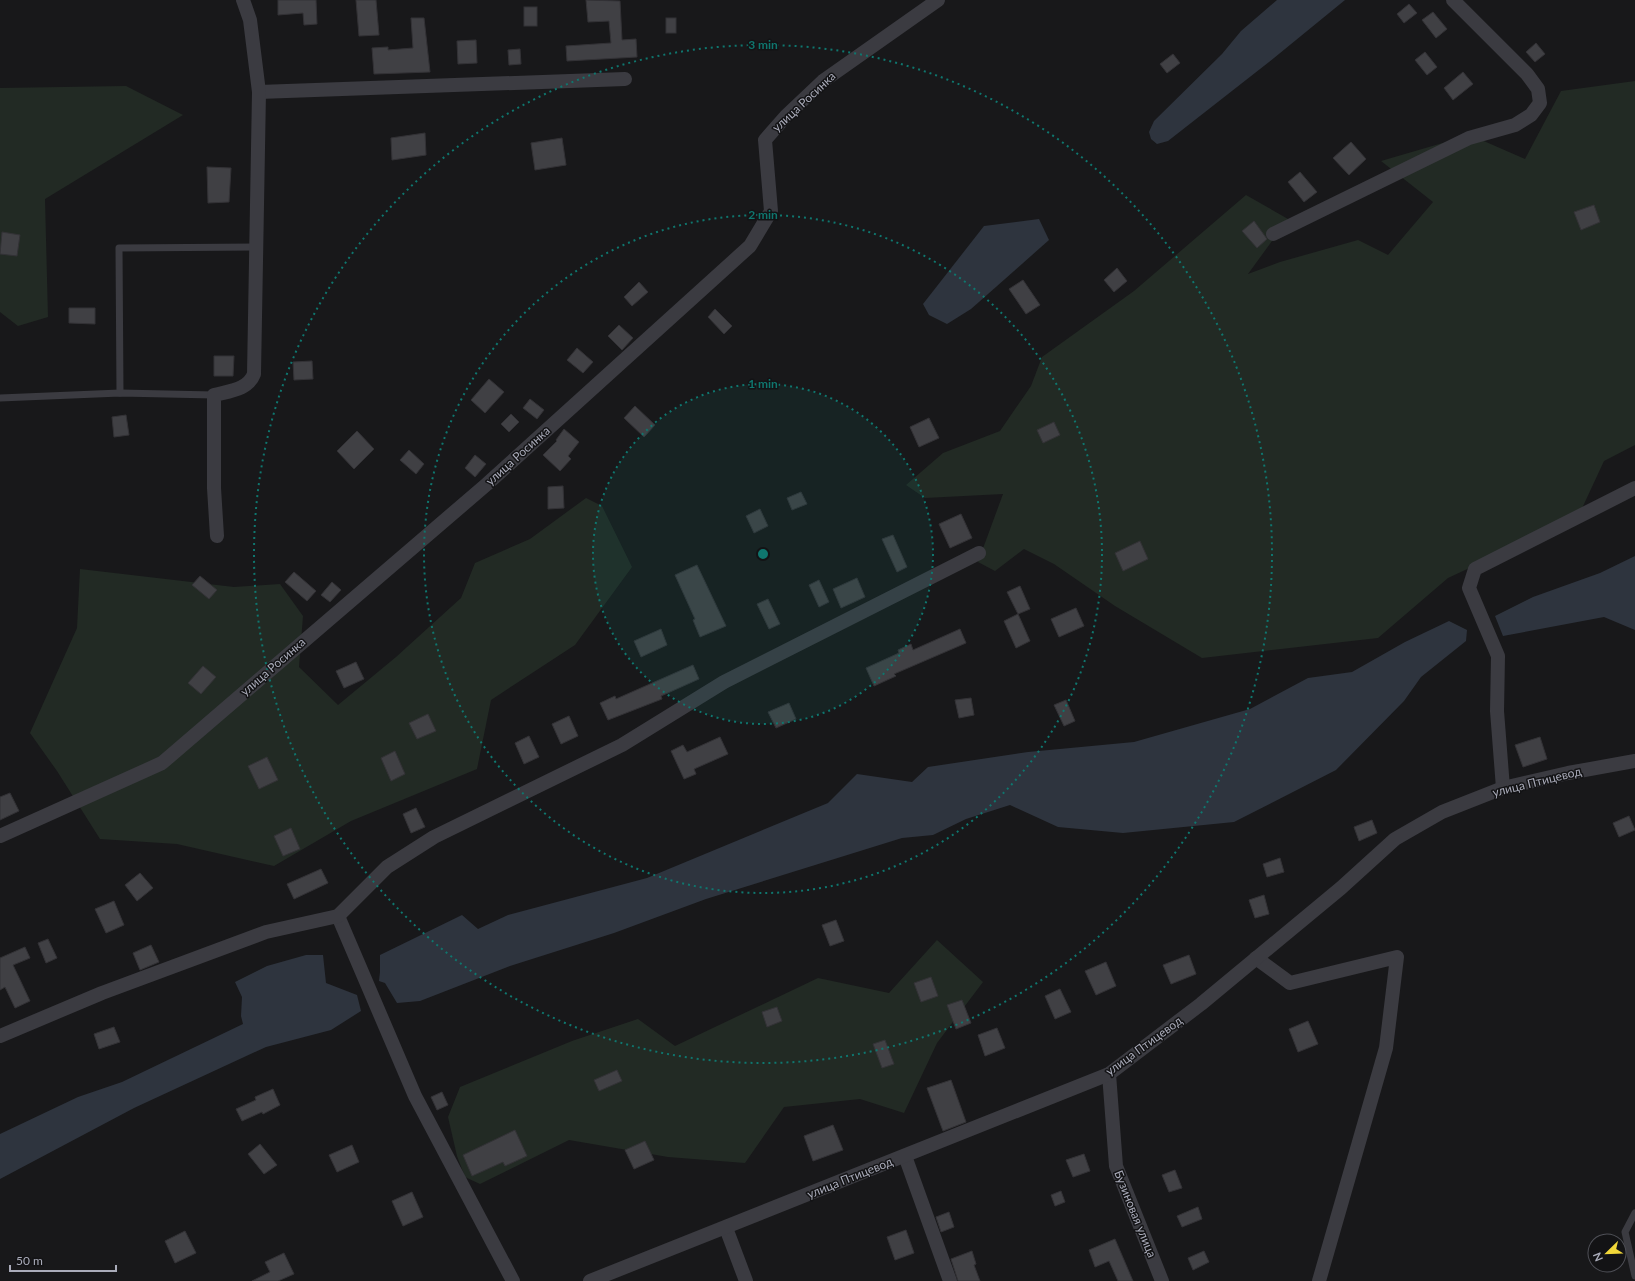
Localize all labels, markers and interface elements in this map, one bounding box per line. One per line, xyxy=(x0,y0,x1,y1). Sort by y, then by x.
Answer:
text: 3 min xyxy=(748,37,778,52)
street label: улица Росинка xyxy=(769,68,838,135)
text: 2 min xyxy=(748,207,778,222)
text: 1 min xyxy=(748,376,778,391)
street label: улица Росинка xyxy=(483,423,553,488)
centre of rings xyxy=(756,547,770,561)
street label: улица Росинка xyxy=(237,634,308,699)
street label: улица Птицевод xyxy=(1491,763,1583,800)
street label: улица Птицевод xyxy=(1103,1012,1185,1078)
street label: улица Птицевод xyxy=(805,1153,895,1202)
street label: Бузиновая улица xyxy=(1111,1168,1160,1260)
north arrow xyxy=(1587,1233,1627,1273)
scale bar xyxy=(10,1247,116,1273)
text: N xyxy=(1590,1251,1605,1264)
text: 50 m xyxy=(16,1253,43,1268)

